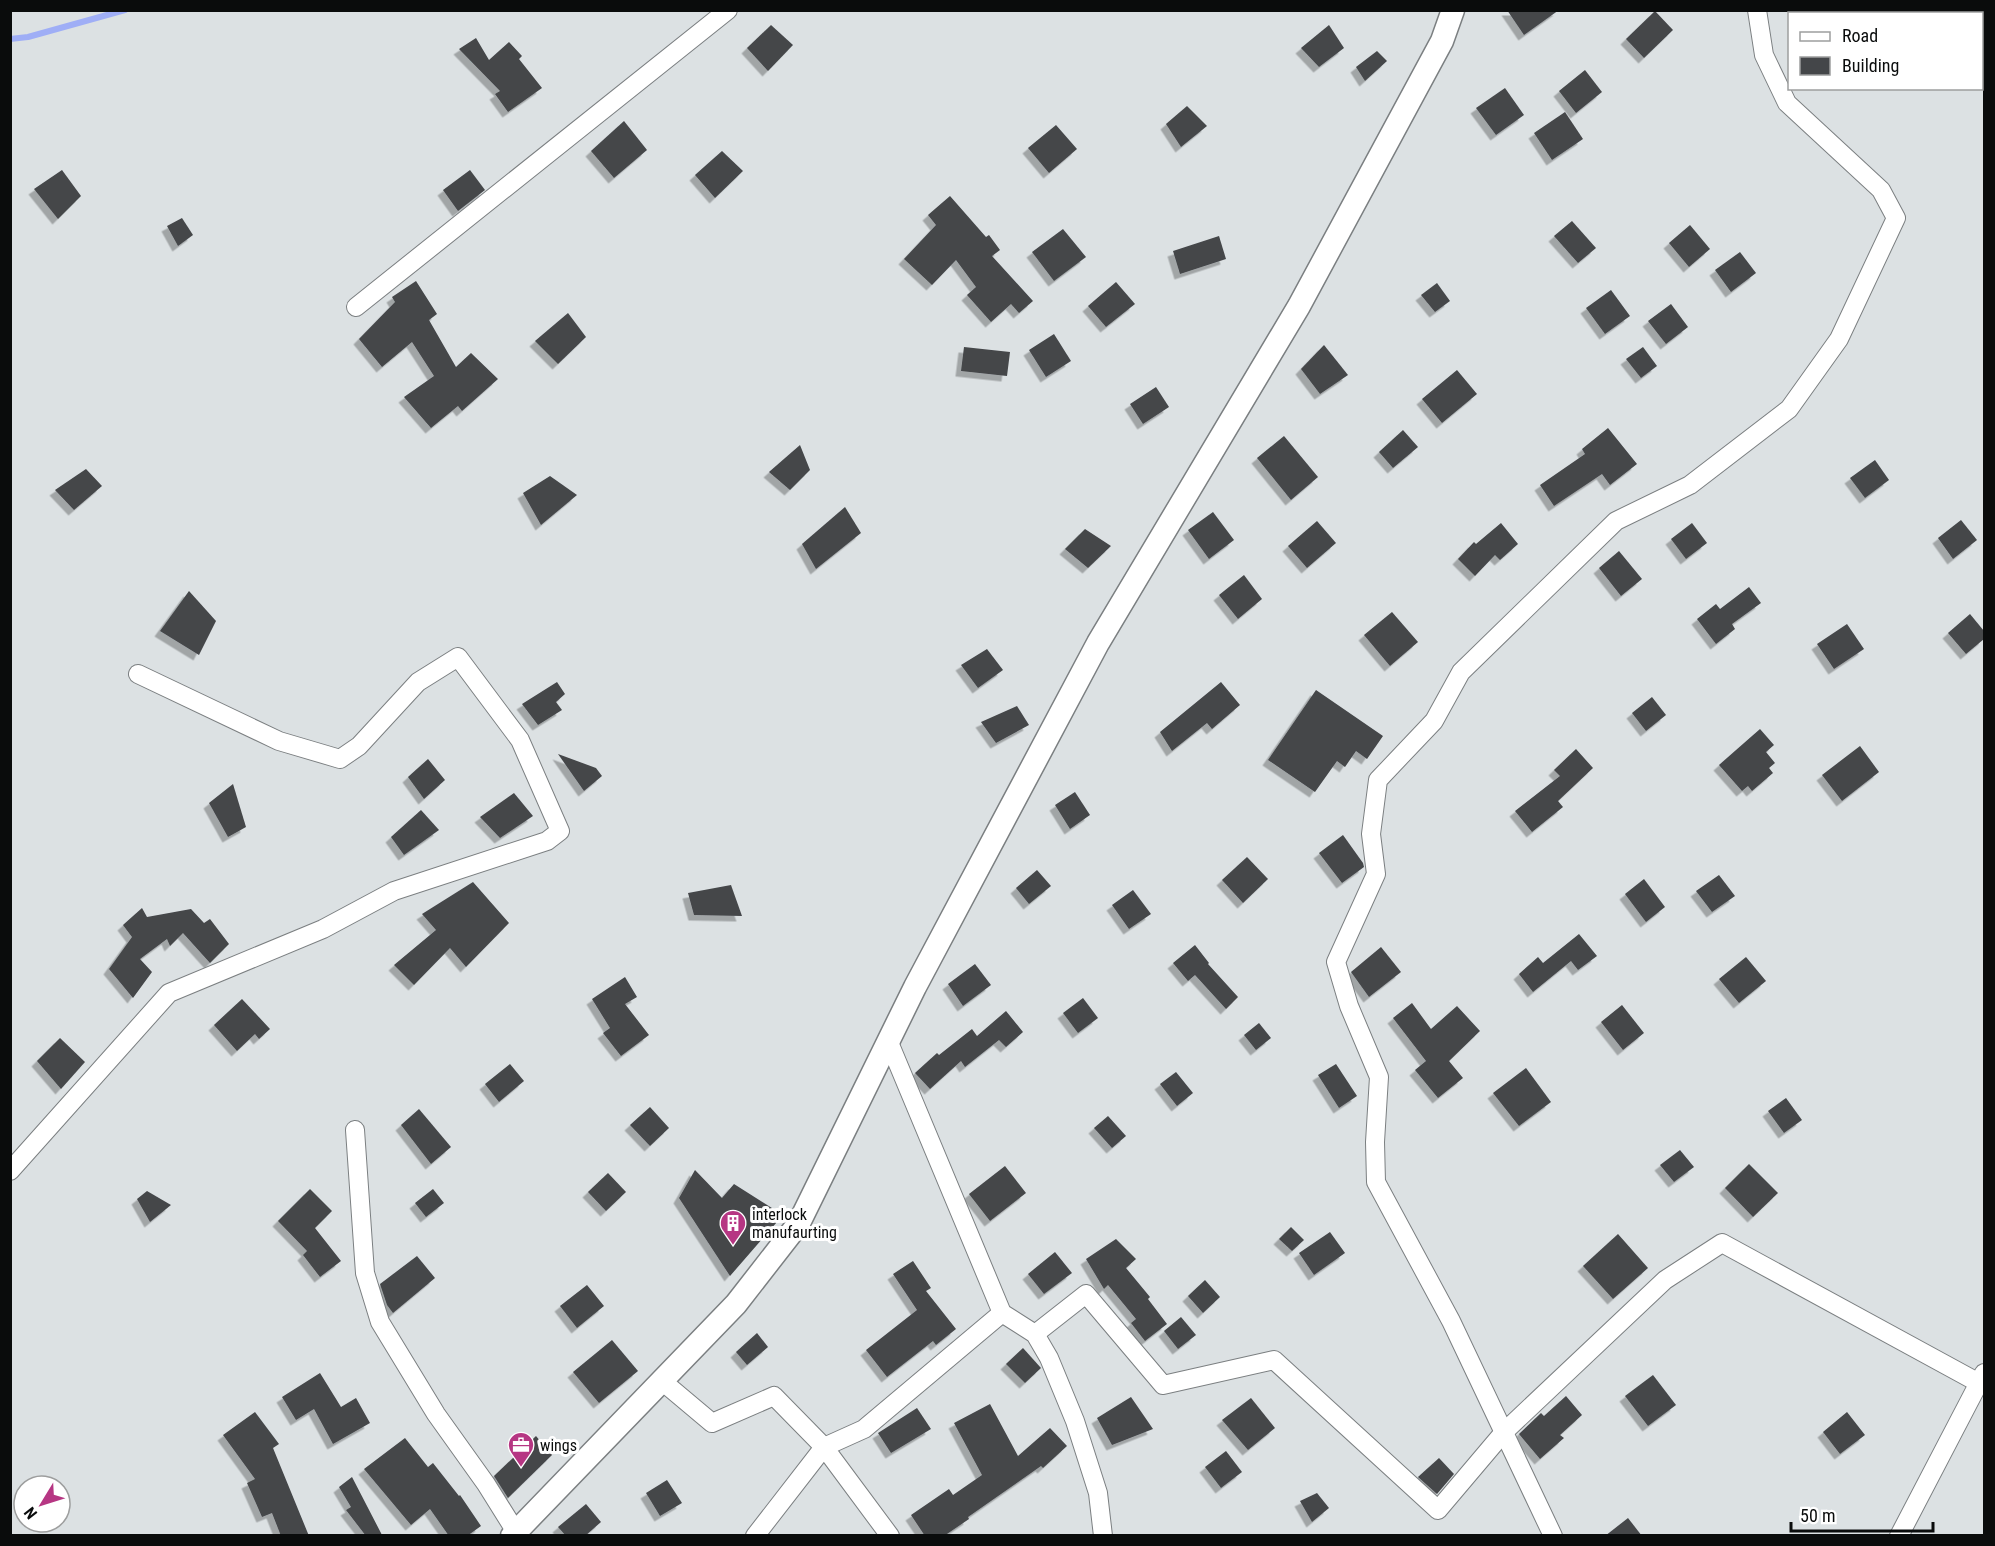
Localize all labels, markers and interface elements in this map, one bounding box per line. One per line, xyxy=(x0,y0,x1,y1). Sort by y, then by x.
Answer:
legend xyxy=(1788,12,1983,90)
text: Road xyxy=(1842,25,1878,46)
text: Building xyxy=(1842,55,1899,76)
place label: interlock manufaurting xyxy=(752,1205,837,1242)
building icon: interlock manufaurting xyxy=(718,1208,748,1246)
office icon: wings xyxy=(506,1430,536,1468)
place label: wings xyxy=(540,1436,577,1455)
north arrow xyxy=(12,1474,72,1534)
scale bar xyxy=(1791,1495,1934,1533)
text: N xyxy=(20,1503,41,1523)
text: 50 m xyxy=(1800,1505,1835,1526)

